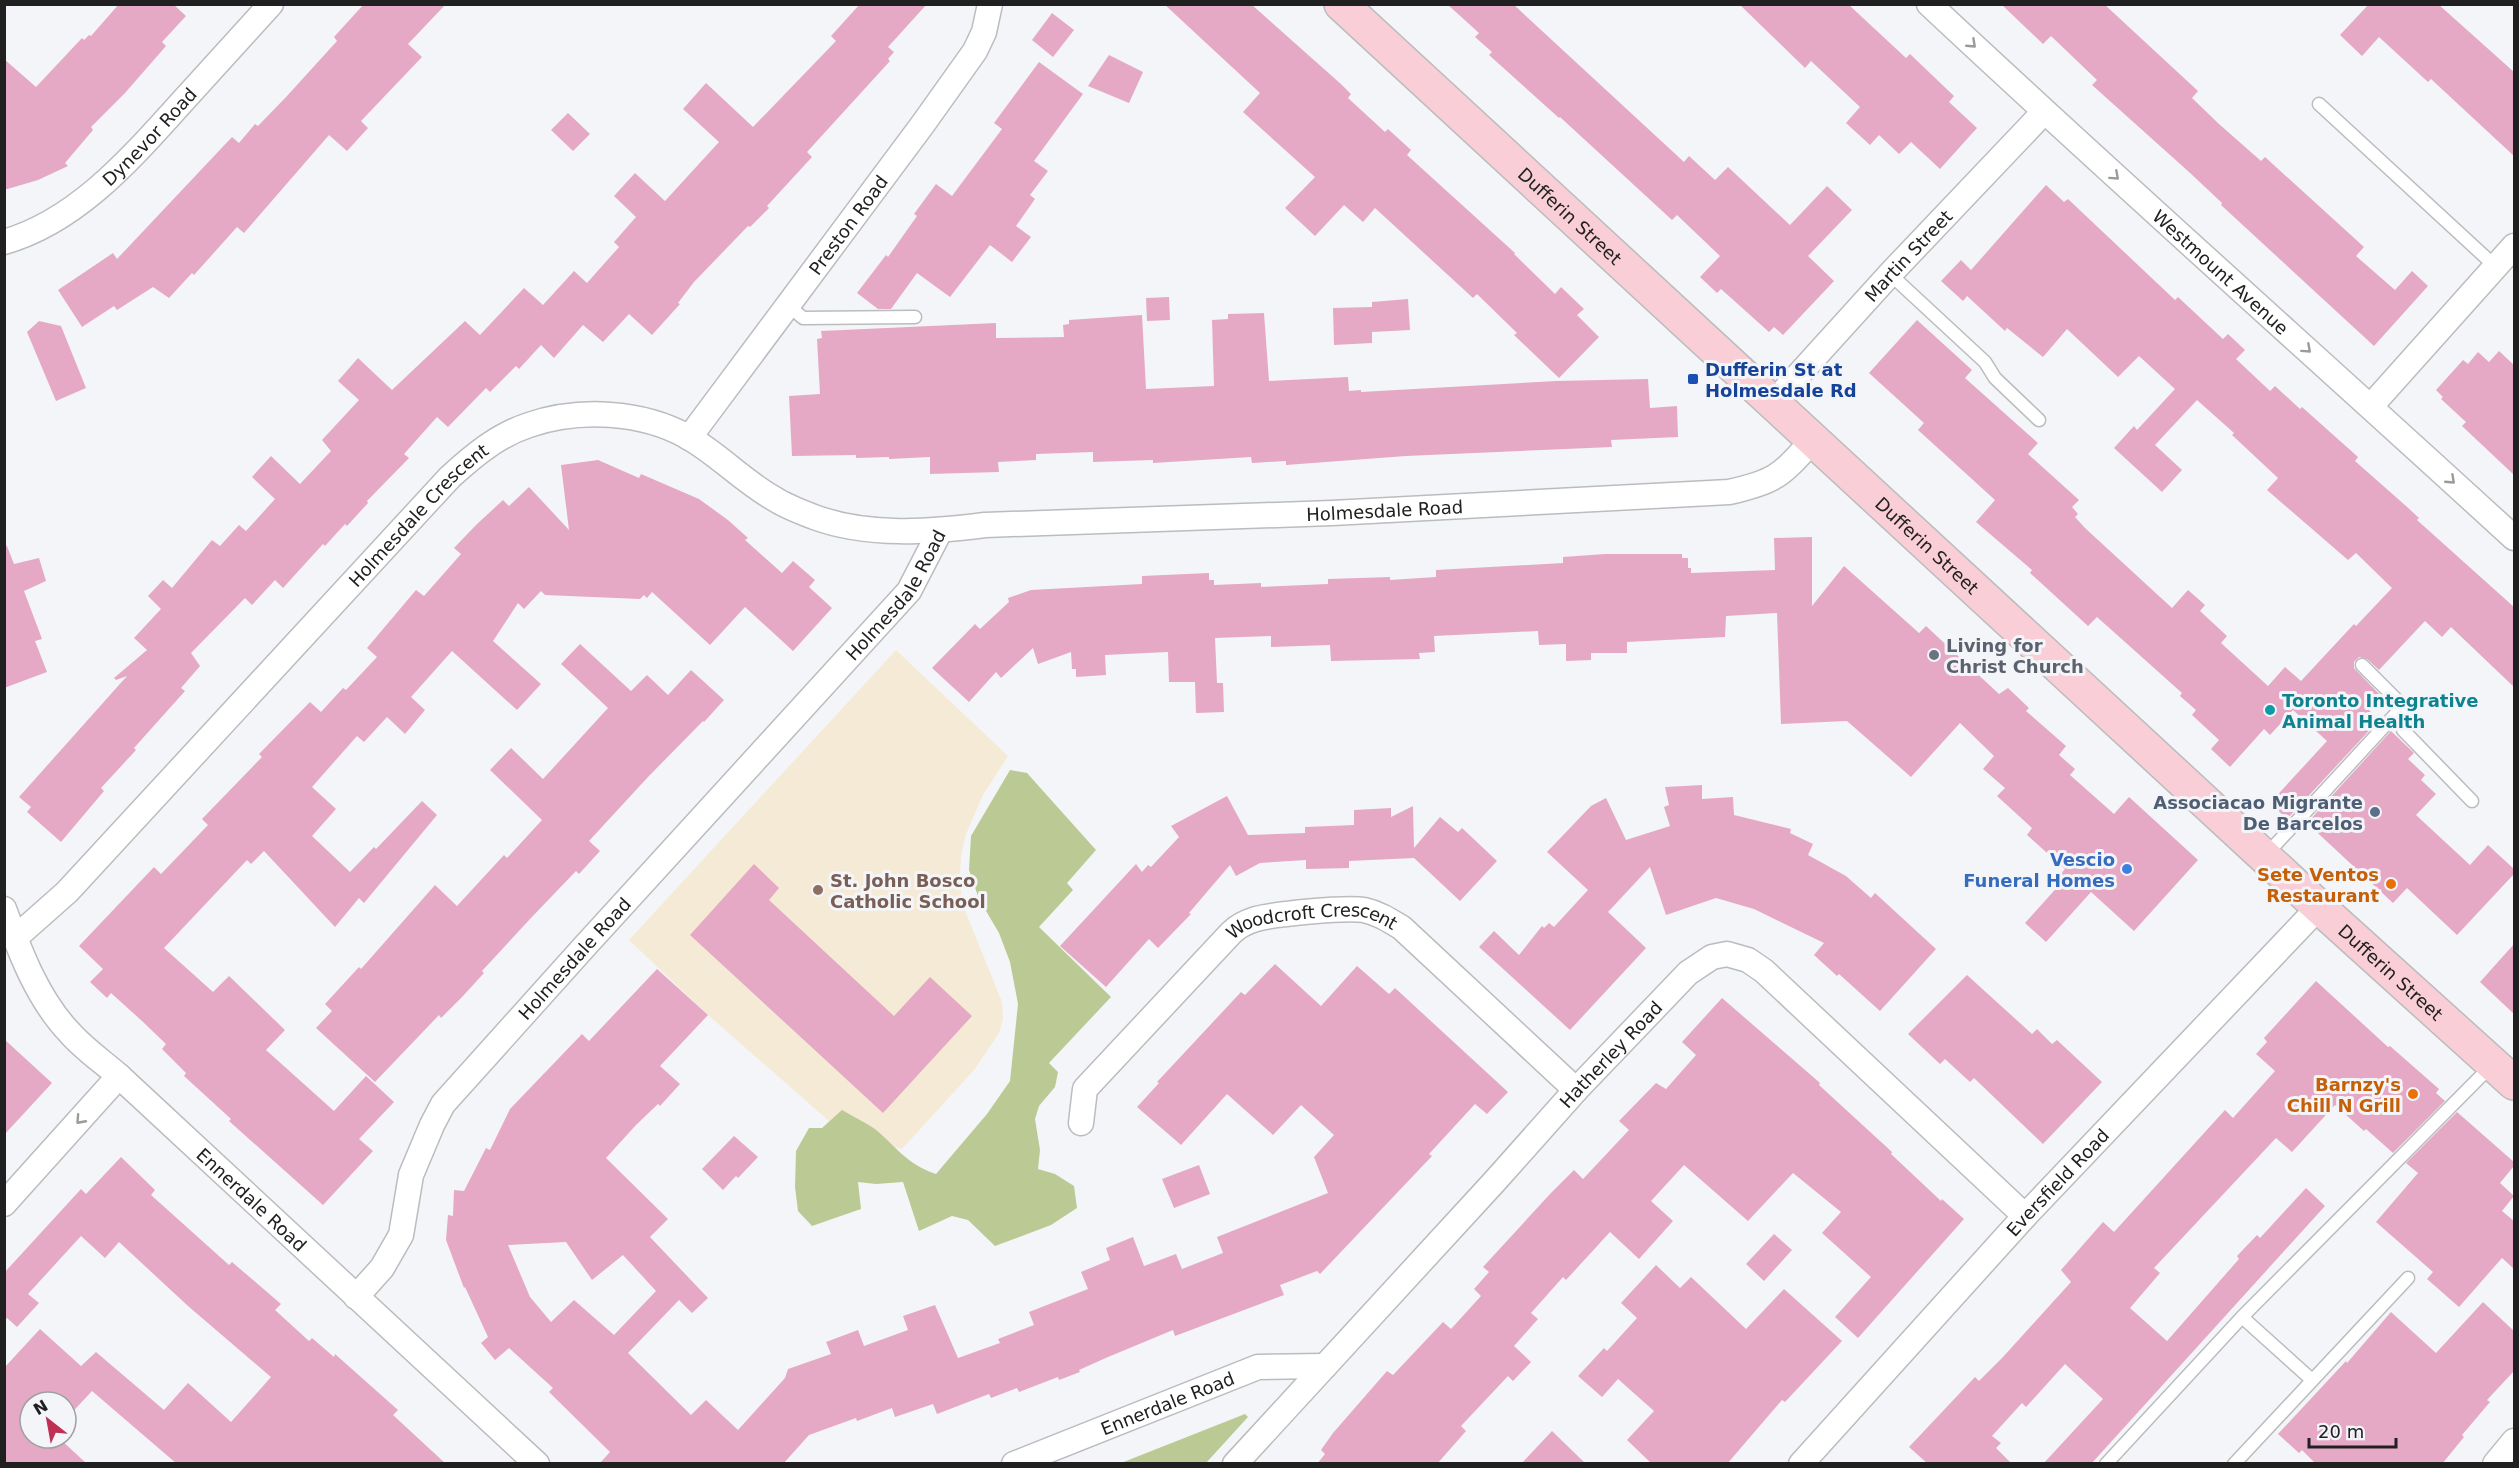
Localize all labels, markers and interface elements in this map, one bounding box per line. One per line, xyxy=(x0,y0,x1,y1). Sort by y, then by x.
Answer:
one-way arrow xyxy=(1964,37,1975,48)
street label: Dynevor Road xyxy=(98,83,200,190)
street label: Dufferin Street xyxy=(1514,163,1626,269)
one-way arrow xyxy=(2109,169,2119,180)
street label: Preston Road xyxy=(804,171,892,278)
street label: Martin Street xyxy=(1860,205,1956,306)
street label: Westmount Avenue xyxy=(2149,205,2293,338)
one-way arrow xyxy=(2300,342,2311,353)
place label: Dufferin St at Holmesdale Rd xyxy=(1705,359,1857,401)
marker: Dufferin St at Holmesdale Rd xyxy=(1686,372,1700,386)
street label: Holmesdale Crescent xyxy=(344,439,492,591)
one-way arrow xyxy=(2445,473,2455,484)
street label: Dufferin Street xyxy=(1871,492,1983,598)
street label: Holmesdale Road xyxy=(1306,496,1464,524)
street label: Holmesdale Road xyxy=(841,526,949,664)
place label: Living for Christ Church xyxy=(1946,635,2084,677)
marker: Living for Christ Church xyxy=(1927,648,1941,662)
place label: Toronto Integrative Animal Health xyxy=(2282,690,2479,732)
marker: Toronto Integrative Animal Health xyxy=(2263,703,2277,717)
place label: Associacao Migrante De Barcelos xyxy=(2153,792,2363,834)
marker: Associacao Migrante De Barcelos xyxy=(2368,805,2382,819)
place label: Vescio Funeral Homes xyxy=(1963,849,2115,891)
marker: Vescio Funeral Homes xyxy=(2120,862,2134,876)
place label: Sete Ventos Restaurant xyxy=(2257,864,2379,906)
place label: St. John Bosco Catholic School xyxy=(830,870,986,912)
marker: Sete Ventos Restaurant xyxy=(2384,877,2398,891)
marker: St. John Bosco Catholic School xyxy=(811,883,825,897)
street label: Holmesdale Road xyxy=(514,893,635,1024)
street label: Woodcroft Crescent xyxy=(1222,899,1402,943)
street label: Dufferin Street xyxy=(2334,920,2447,1024)
street label: Hatherley Road xyxy=(1555,996,1666,1112)
place label: Barnzy's Chill N Grill xyxy=(2287,1074,2401,1116)
marker: Barnzy's Chill N Grill xyxy=(2406,1087,2420,1101)
one-way arrow xyxy=(76,1113,87,1124)
street label: Eversfield Road xyxy=(2002,1124,2113,1240)
street label: Ennerdale Road xyxy=(193,1143,311,1255)
street label: Ennerdale Road xyxy=(1098,1367,1237,1439)
north arrow xyxy=(18,1390,78,1450)
text: N xyxy=(30,1396,51,1419)
scale bar xyxy=(2309,1411,2396,1449)
text: 20 m xyxy=(2318,1421,2364,1442)

